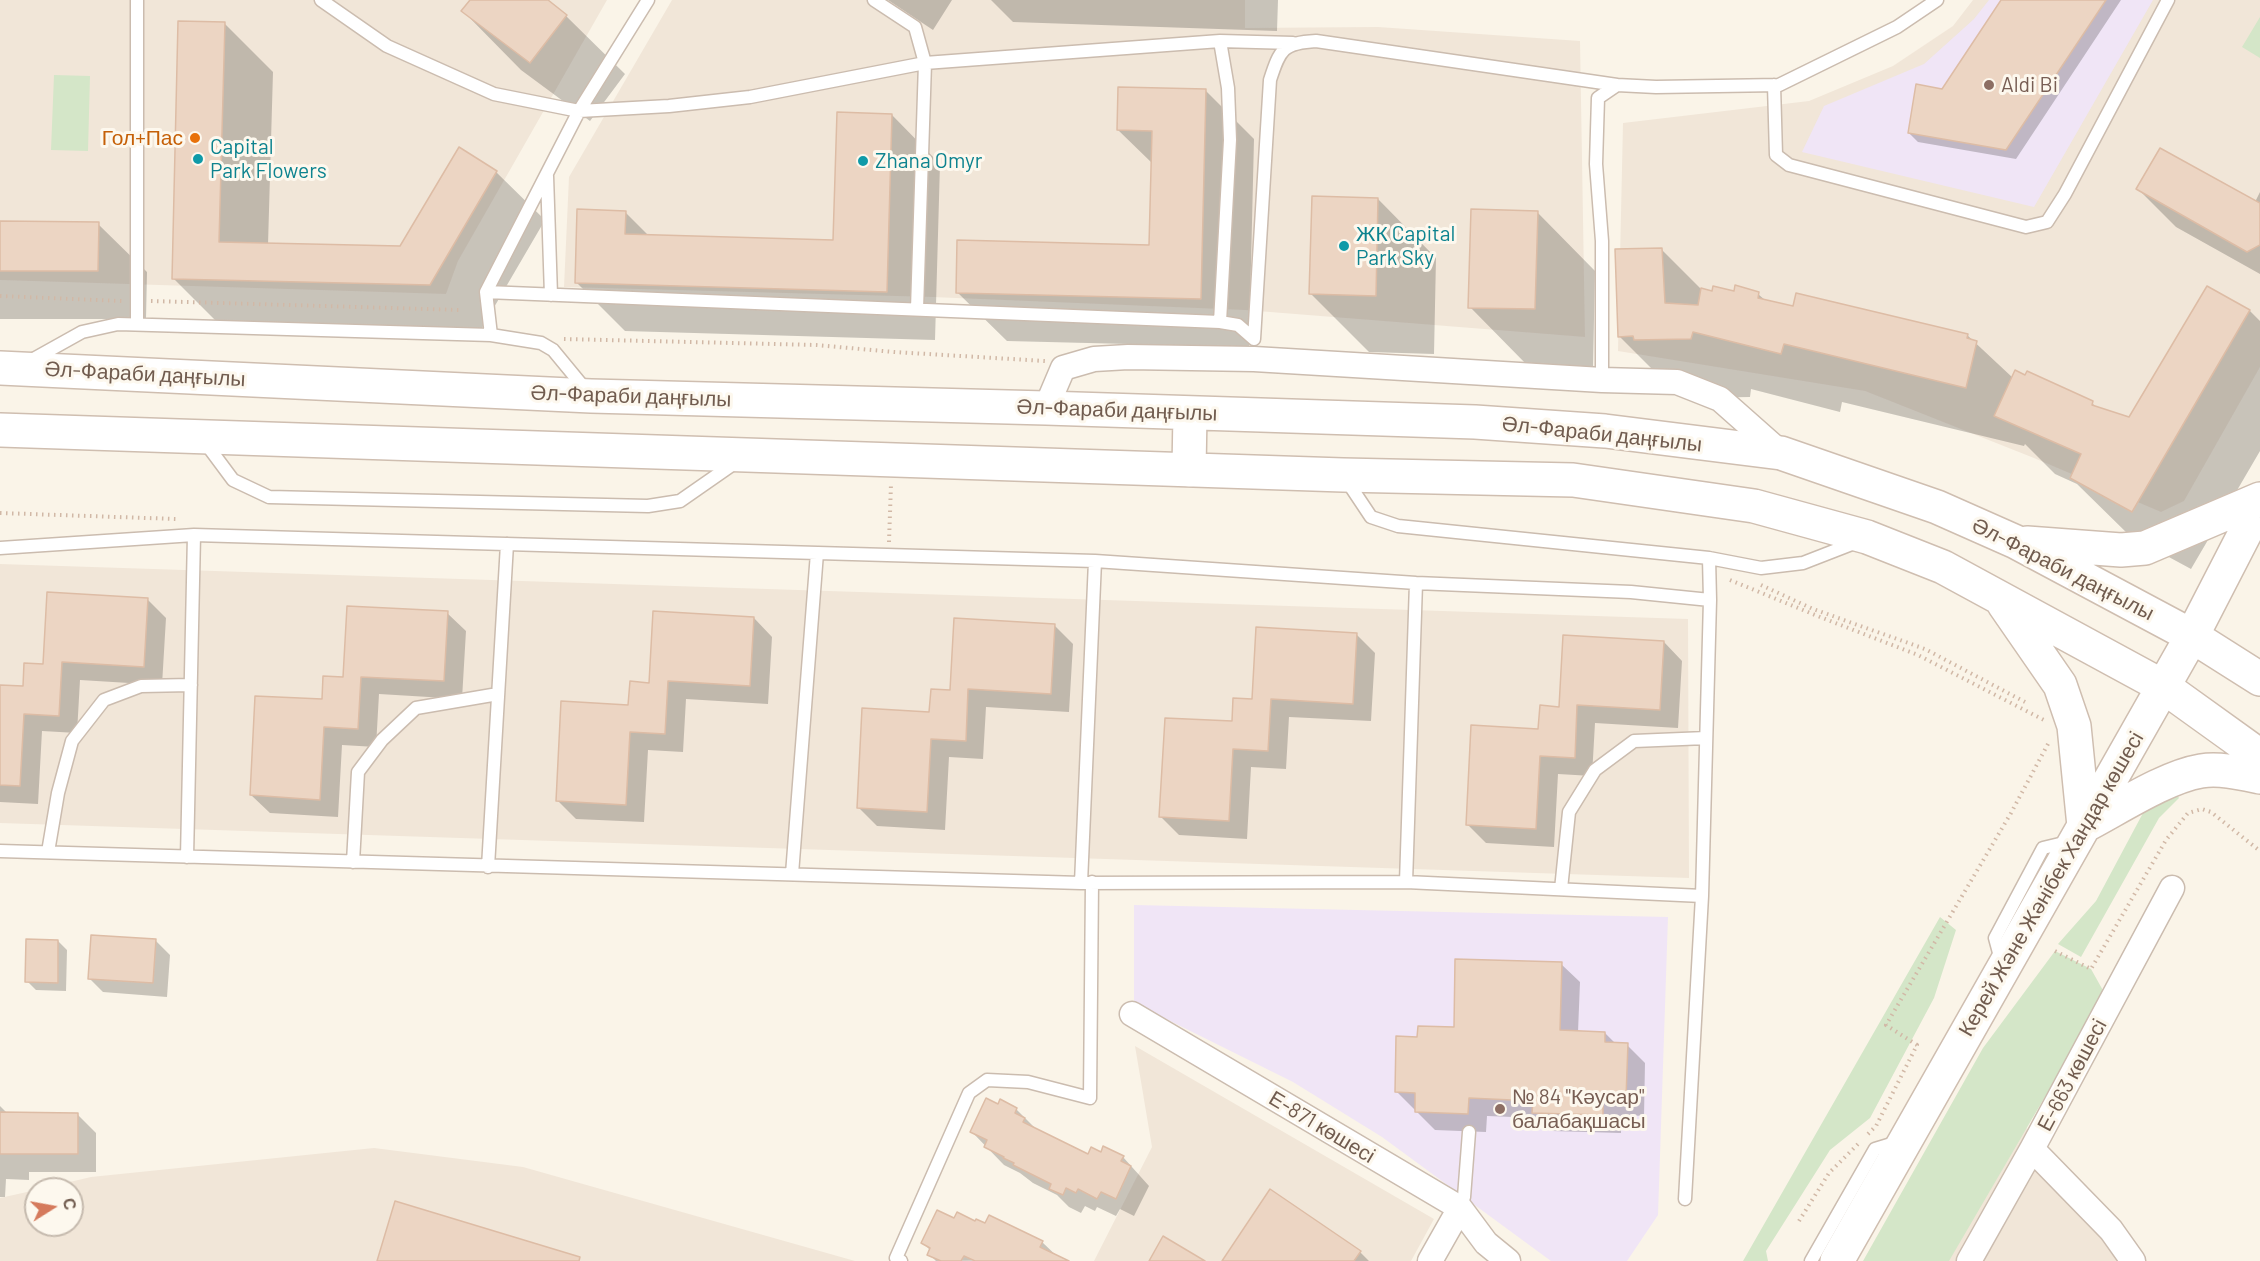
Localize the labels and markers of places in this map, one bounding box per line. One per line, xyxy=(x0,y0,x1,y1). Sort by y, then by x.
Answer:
place label: Aldi Bi xyxy=(2001,72,2058,98)
marker: Aldi Bi xyxy=(1982,78,1996,92)
place label: Гол+Пас xyxy=(102,125,183,151)
marker: Гол+Пас xyxy=(188,131,202,145)
place label: Capital Park Flowers xyxy=(210,134,327,184)
place label: Zhana Omyr xyxy=(875,148,982,174)
marker: Capital Park Flowers xyxy=(191,152,205,166)
marker: Zhana Omyr xyxy=(856,154,870,168)
place label: ЖК Capital Park Sky xyxy=(1356,221,1455,271)
marker: ЖК Capital Park Sky xyxy=(1337,239,1351,253)
place label: № 84 "Кәусар" балабақшасы xyxy=(1512,1084,1646,1134)
marker: № 84 "Кәусар" балабақшасы xyxy=(1493,1102,1507,1116)

